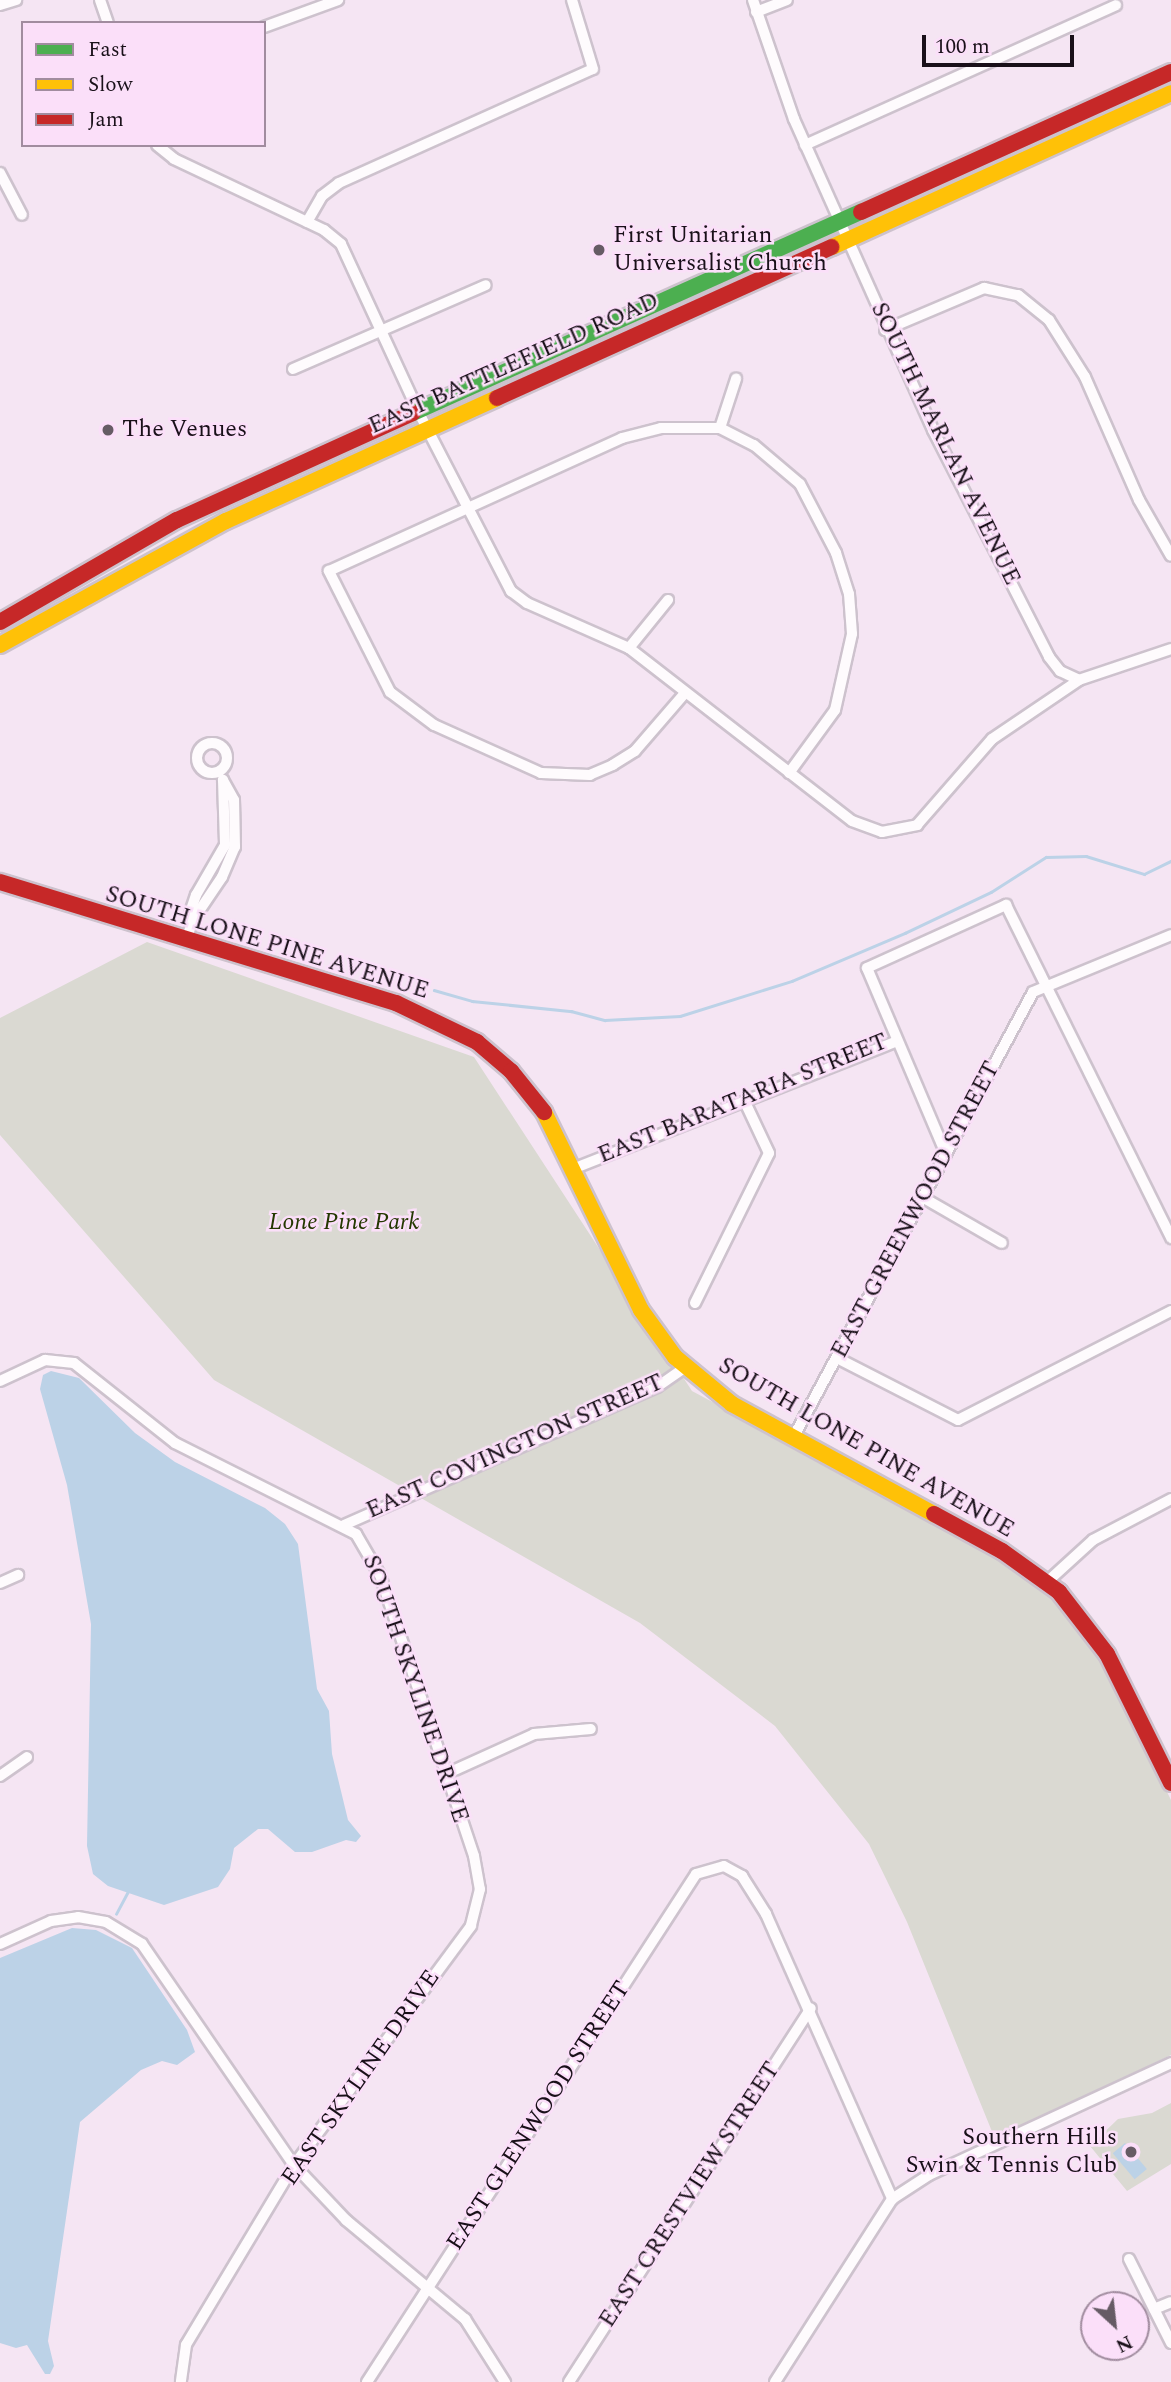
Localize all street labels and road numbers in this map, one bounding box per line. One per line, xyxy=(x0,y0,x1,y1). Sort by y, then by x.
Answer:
street label: EAST BATTLEFIELD ROAD xyxy=(364,287,664,441)
street label: SOUTH MARLAN AVENUE xyxy=(864,298,1026,590)
street label: SOUTH LONE PINE AVENUE xyxy=(102,880,432,1006)
street label: EAST BARATARIA STREET xyxy=(594,1028,892,1170)
street label: EAST GREENWOOD STREET xyxy=(825,1057,1007,1363)
street label: SOUTH LONE PINE AVENUE xyxy=(713,1351,1019,1545)
street label: EAST COVINGTON STREET xyxy=(362,1368,668,1526)
street label: SOUTH SKYLINE DRIVE xyxy=(356,1551,474,1827)
street label: EAST SKYLINE DRIVE xyxy=(276,1965,446,2191)
street label: EAST GLENWOOD STREET xyxy=(441,1976,637,2256)
street label: EAST CRESTVIEW STREET xyxy=(593,2057,787,2333)

